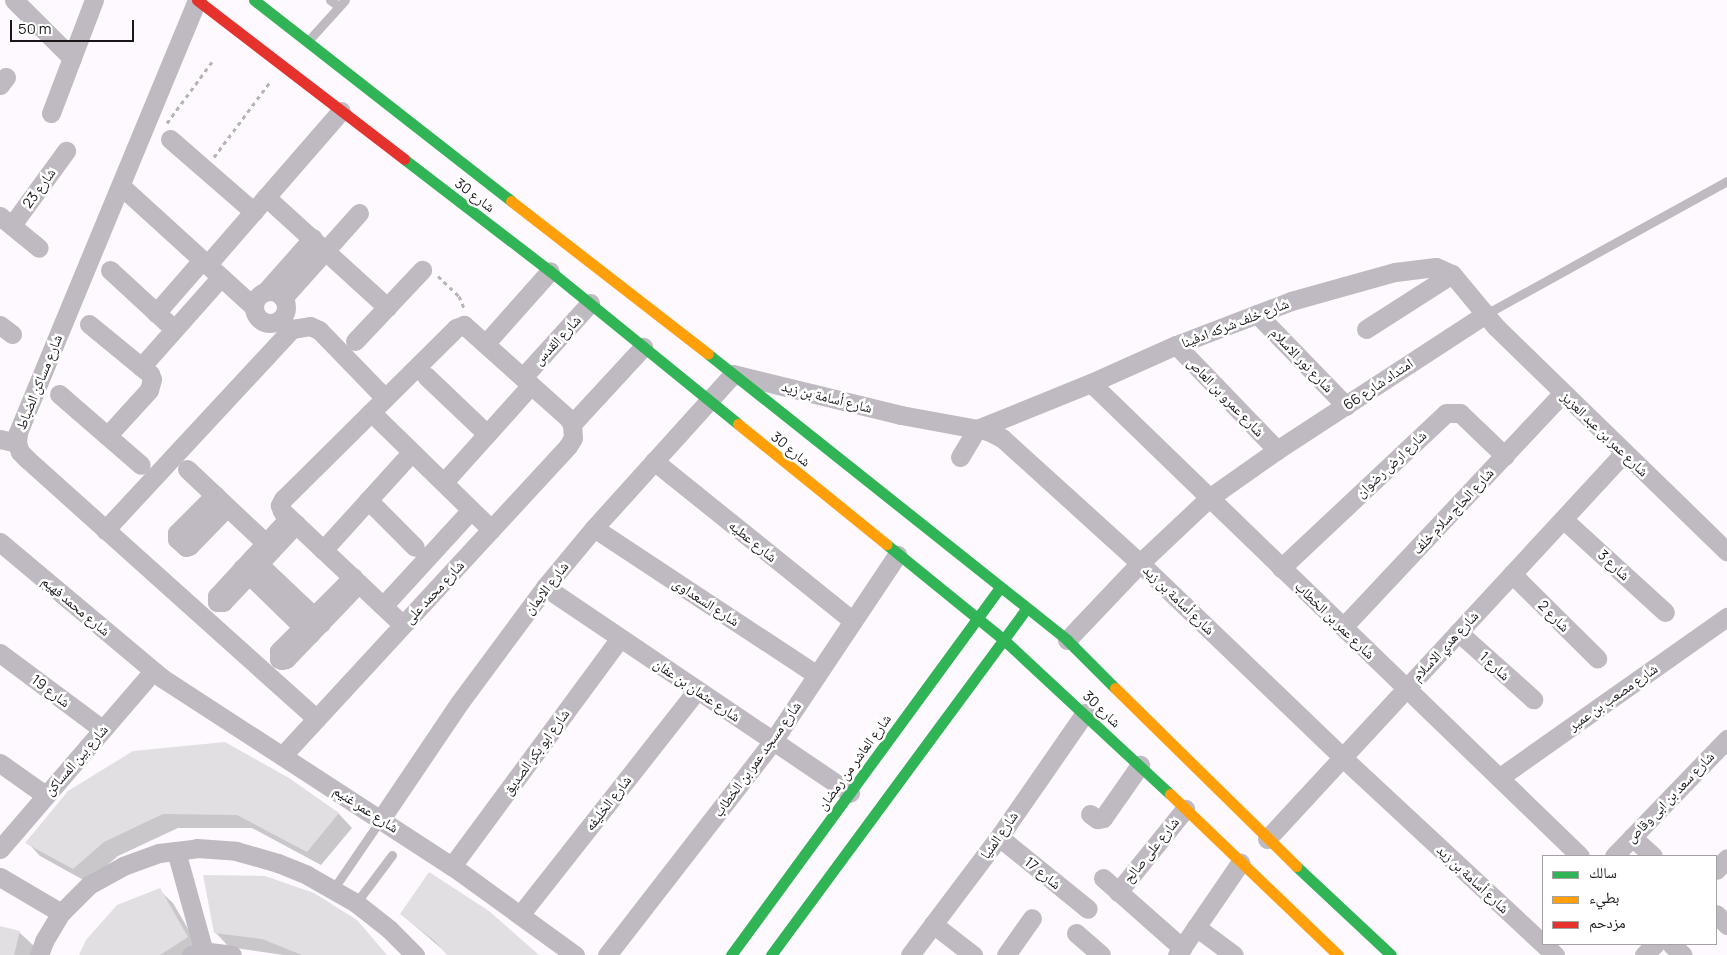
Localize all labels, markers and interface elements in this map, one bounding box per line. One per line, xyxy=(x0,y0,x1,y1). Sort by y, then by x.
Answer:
scale bar xyxy=(12,10,136,42)
text: 50 m xyxy=(18,18,52,39)
street label: شارع 23 xyxy=(19,165,59,211)
street label: شارع 30 xyxy=(452,175,498,215)
street label: شارع خلف شركه ادفينا xyxy=(1179,295,1291,351)
street label: شارع القدس xyxy=(530,312,584,368)
street label: شارع نور الاسلام xyxy=(1267,324,1337,396)
street label: شارع مساكن الضباط xyxy=(12,332,66,432)
street label: شارع عمرو بن العاص xyxy=(1184,354,1268,440)
street label: امتداد شارع 66 xyxy=(1340,355,1416,413)
street label: شارع أسامة بن زيد xyxy=(780,378,874,416)
street label: شارع عمر بن عبد العزيز xyxy=(1558,388,1652,480)
street label: شارع ارض رضوان xyxy=(1352,427,1430,501)
street label: شارع 30 xyxy=(768,428,814,470)
street label: شارع الحاج سلام خلف xyxy=(1409,465,1497,557)
street label: شارع عطيه xyxy=(726,517,780,565)
street label: شارع 3 xyxy=(1595,546,1633,584)
street label: شارع محمد على xyxy=(400,557,468,627)
street label: شارع الايمان xyxy=(520,558,572,618)
street label: شارع أسامة بن زيد xyxy=(1140,562,1218,638)
street label: شارع محمد فهيم xyxy=(38,573,114,639)
street label: شارع السعداوى xyxy=(670,574,742,630)
street label: شارع عمر بن الخطاب xyxy=(1292,578,1378,662)
street label: شارع 2 xyxy=(1535,597,1573,635)
street label: شارع هدي الاسلام xyxy=(1408,607,1482,685)
street label: شارع 1 xyxy=(1476,648,1514,684)
street label: شارع عثمان بن عفان xyxy=(650,655,744,725)
street label: شارع مصعب بن عمير xyxy=(1565,660,1661,734)
street label: شارع 19 xyxy=(29,671,73,711)
street label: شارع 30 xyxy=(1080,687,1124,731)
street label: شارع مسجد عمر بن الخطاب xyxy=(709,698,805,820)
street label: شارع ابو بكر الصديق xyxy=(499,706,573,798)
street label: شارع العاشر من رمضان xyxy=(814,711,894,813)
street label: شارع بين المساكن xyxy=(41,721,111,799)
street label: شارع سعد بن ابى وقاص xyxy=(1622,748,1718,846)
street label: شارع الخليفه xyxy=(581,772,635,834)
street label: شارع عمر غنيم xyxy=(330,782,402,836)
street label: شارع المنيا xyxy=(977,808,1021,862)
street label: شارع على صالح xyxy=(1120,814,1182,886)
street label: شارع أسامة بن زيد xyxy=(1433,841,1513,917)
street label: شارع 17 xyxy=(1021,853,1065,893)
legend xyxy=(1542,855,1717,945)
text: سالك xyxy=(1589,862,1617,883)
text: بطيء xyxy=(1589,887,1619,908)
text: مزدحم xyxy=(1589,912,1626,933)

